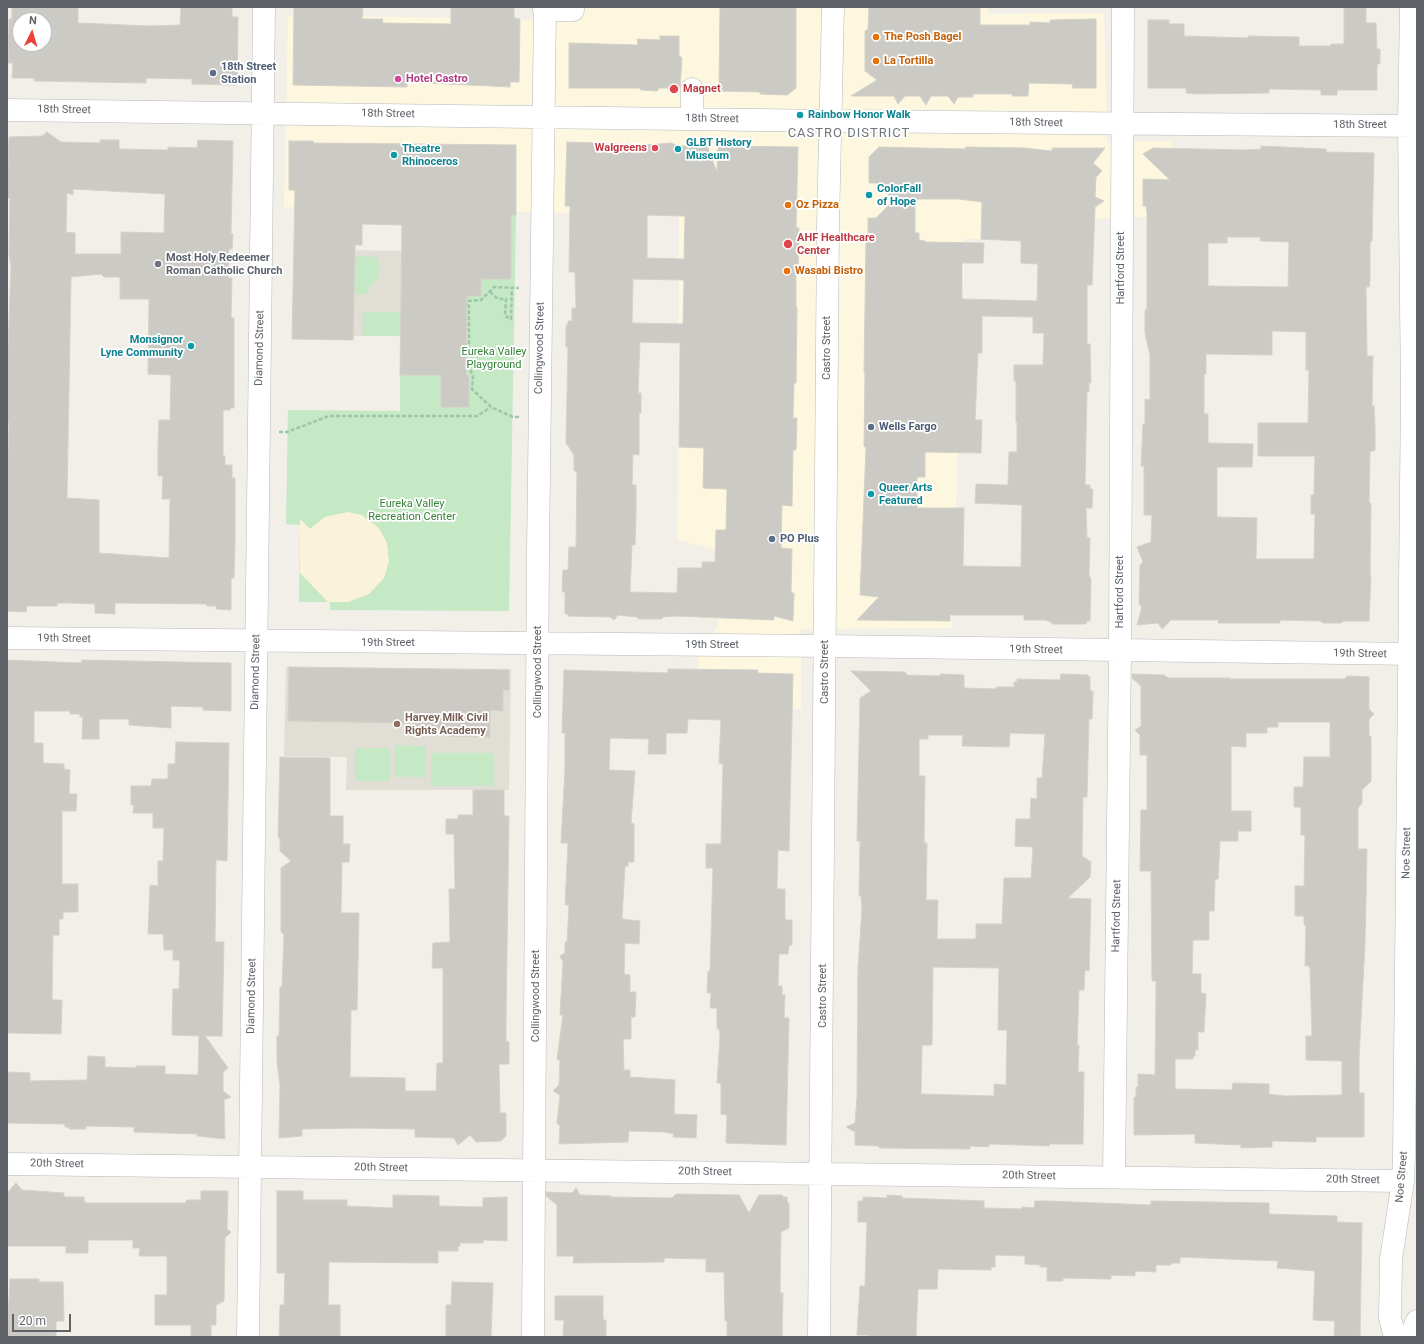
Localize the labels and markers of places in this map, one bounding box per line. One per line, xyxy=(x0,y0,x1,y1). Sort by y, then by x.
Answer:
place label: The Posh Bagel xyxy=(884,30,961,44)
marker: The Posh Bagel xyxy=(871,32,881,42)
place label: La Tortilla xyxy=(884,54,933,68)
marker: La Tortilla xyxy=(871,56,881,66)
place label: 18th Street Station xyxy=(221,60,276,86)
marker: 18th Street Station xyxy=(208,68,218,78)
place label: Hotel Castro xyxy=(406,72,468,86)
marker: Hotel Castro xyxy=(393,74,403,84)
place label: Magnet xyxy=(683,82,721,96)
marker: Magnet xyxy=(668,83,680,95)
place label: Rainbow Honor Walk xyxy=(808,108,910,122)
marker: Rainbow Honor Walk xyxy=(795,110,805,120)
place label: GLBT History Museum xyxy=(686,136,752,162)
place label: Walgreens xyxy=(595,141,647,155)
place label: Theatre Rhinoceros xyxy=(402,142,458,168)
marker: Walgreens xyxy=(650,143,660,153)
marker: GLBT History Museum xyxy=(673,144,683,154)
marker: Theatre Rhinoceros xyxy=(389,150,399,160)
place label: ColorFall of Hope xyxy=(877,182,921,208)
marker: ColorFall of Hope xyxy=(864,190,874,200)
place label: Oz Pizza xyxy=(796,198,839,212)
marker: Oz Pizza xyxy=(783,200,793,210)
place label: AHF Healthcare Center xyxy=(797,231,875,257)
marker: AHF Healthcare Center xyxy=(782,238,794,250)
place label: Most Holy Redeemer Roman Catholic Church xyxy=(166,251,282,277)
marker: Most Holy Redeemer Roman Catholic Church xyxy=(153,259,163,269)
place label: Wasabi Bistro xyxy=(795,264,863,278)
marker: Wasabi Bistro xyxy=(782,266,792,276)
place label: Monsignor Lyne Community xyxy=(100,333,183,359)
marker: Monsignor Lyne Community xyxy=(186,341,196,351)
place label: Wells Fargo xyxy=(879,420,937,434)
marker: Wells Fargo xyxy=(866,422,876,432)
place label: Queer Arts Featured xyxy=(879,481,932,507)
marker: Queer Arts Featured xyxy=(866,489,876,499)
place label: PO Plus xyxy=(780,532,819,546)
marker: PO Plus xyxy=(767,534,777,544)
place label: Harvey Milk Civil Rights Academy xyxy=(405,711,488,737)
marker: Harvey Milk Civil Rights Academy xyxy=(392,719,402,729)

